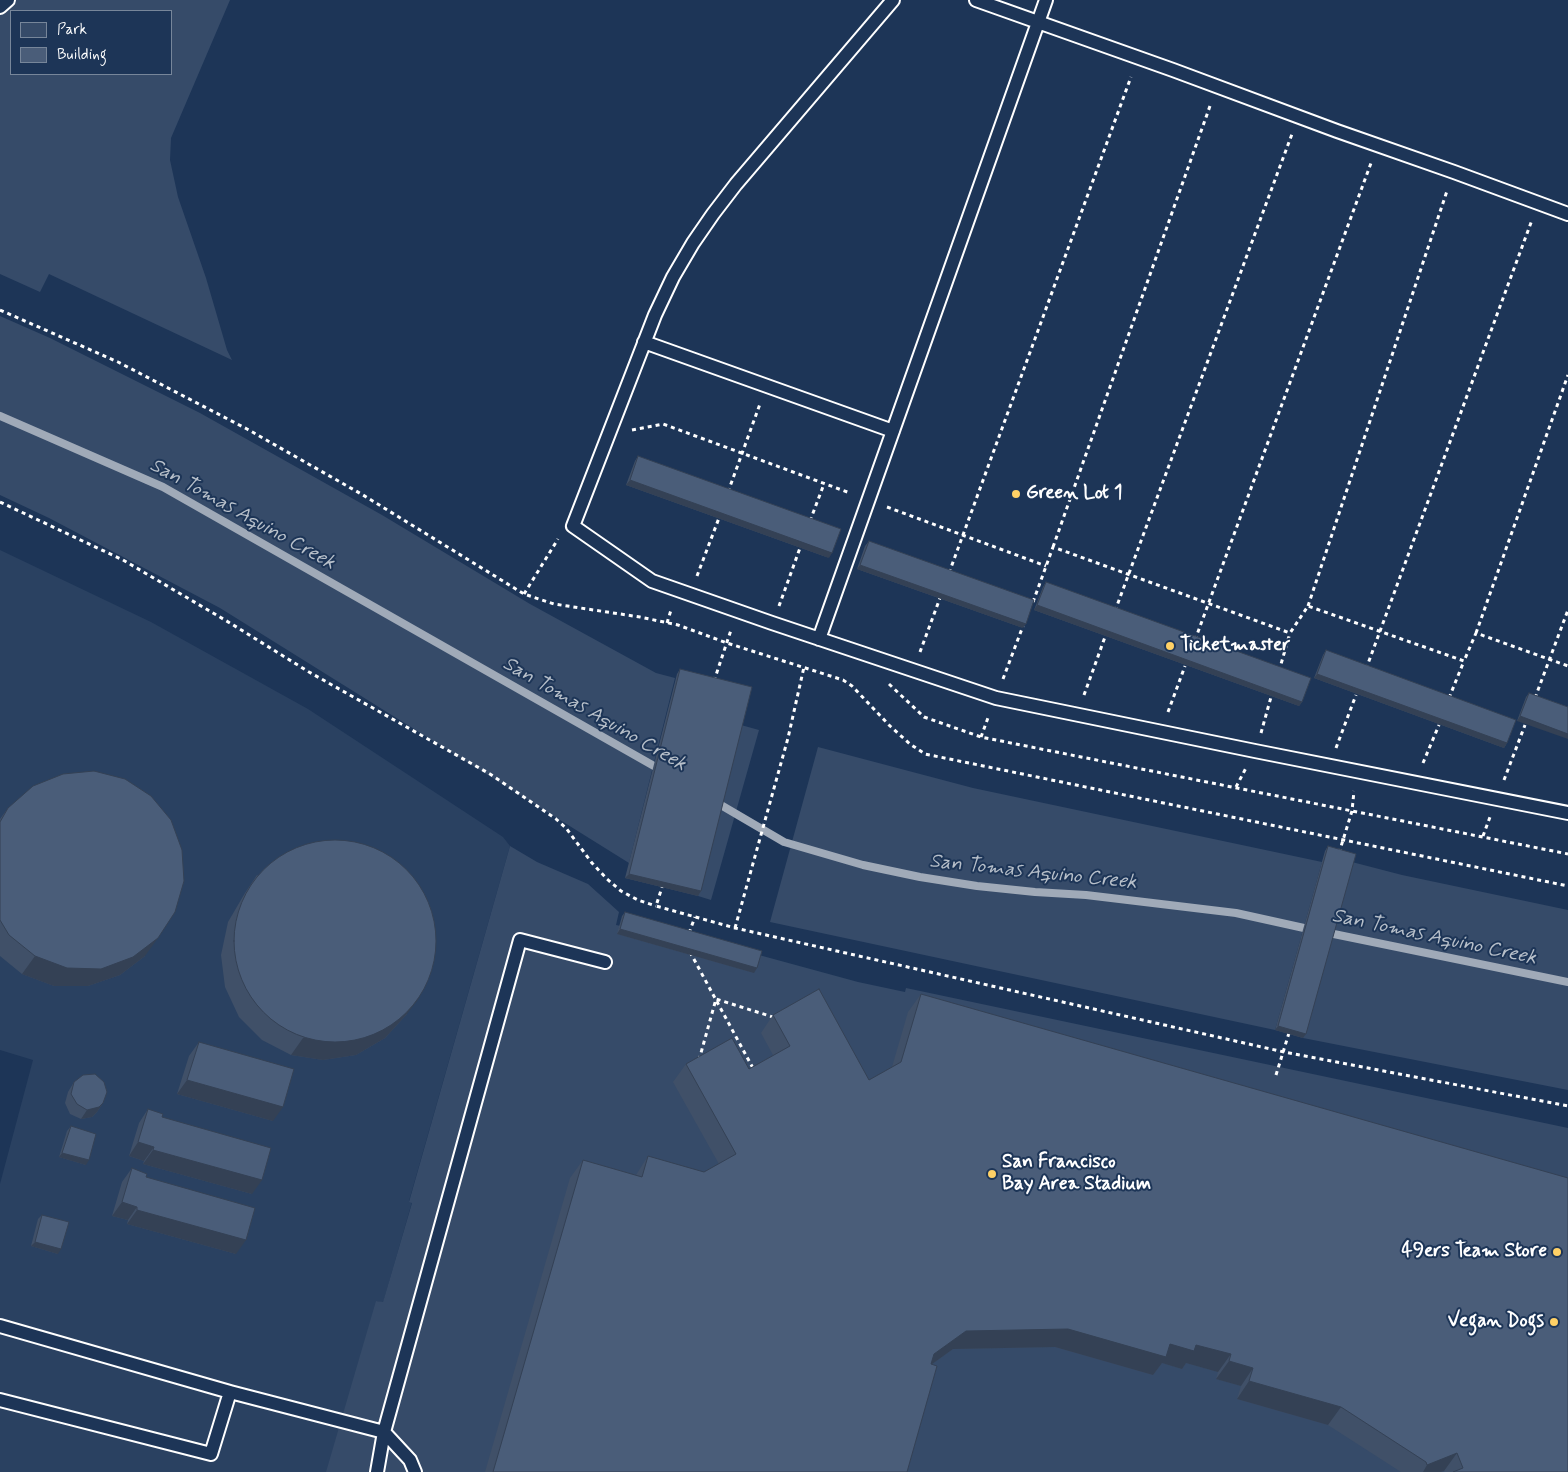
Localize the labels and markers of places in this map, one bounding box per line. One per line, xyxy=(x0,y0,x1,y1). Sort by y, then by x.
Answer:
place label: Green Lot 1 xyxy=(1026,483,1122,505)
marker: Green Lot 1 xyxy=(1010,488,1022,500)
place label: Ticketmaster xyxy=(1180,635,1290,657)
marker: Ticketmaster xyxy=(1164,640,1176,652)
place label: San Francisco Bay Area Stadium xyxy=(1002,1152,1151,1196)
marker: San Francisco Bay Area Stadium xyxy=(986,1168,998,1180)
place label: 49ers Team Store xyxy=(1402,1241,1547,1263)
marker: 49ers Team Store xyxy=(1551,1246,1563,1258)
place label: Vegan Dogs xyxy=(1448,1311,1544,1333)
marker: Vegan Dogs xyxy=(1548,1316,1560,1328)

